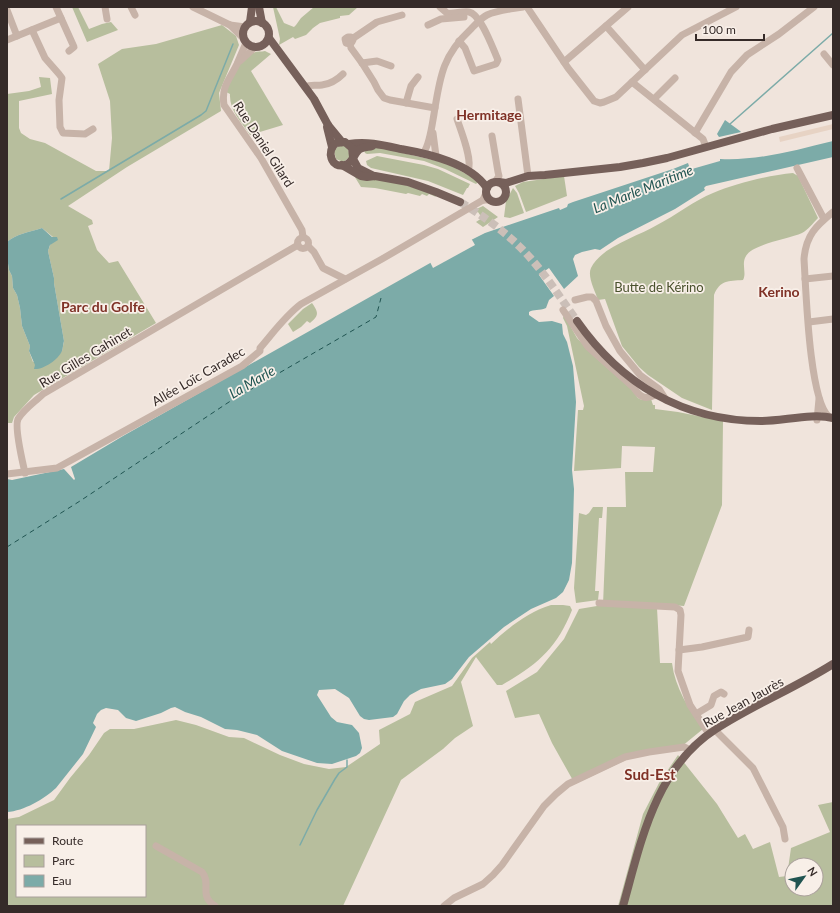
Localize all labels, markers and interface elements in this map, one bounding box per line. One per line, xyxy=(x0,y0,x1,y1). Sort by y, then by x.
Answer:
scale bar xyxy=(696,16,764,42)
text: 100 m xyxy=(702,22,736,37)
street label: Rue Daniel Gilard xyxy=(230,98,298,190)
district label: Hermitage xyxy=(456,106,522,123)
water label: La Marle Maritime xyxy=(590,161,696,216)
park label: Butte de Kérino xyxy=(614,279,704,295)
district label: Kerino xyxy=(758,283,800,300)
district label: Parc du Golfe xyxy=(61,298,145,315)
street label: Rue Gilles Gahinet xyxy=(36,323,134,391)
street label: Allée Loïc Caradec xyxy=(149,343,247,409)
water label: La Marle xyxy=(226,361,278,402)
street label: Rue Jean Jaurès xyxy=(700,673,786,731)
district label: Sud-Est xyxy=(624,765,676,783)
legend xyxy=(16,825,146,897)
text: Route xyxy=(52,833,83,848)
text: Parc xyxy=(52,853,75,868)
north arrow xyxy=(784,857,824,897)
text: N xyxy=(805,864,821,878)
text: Eau xyxy=(52,873,72,888)

